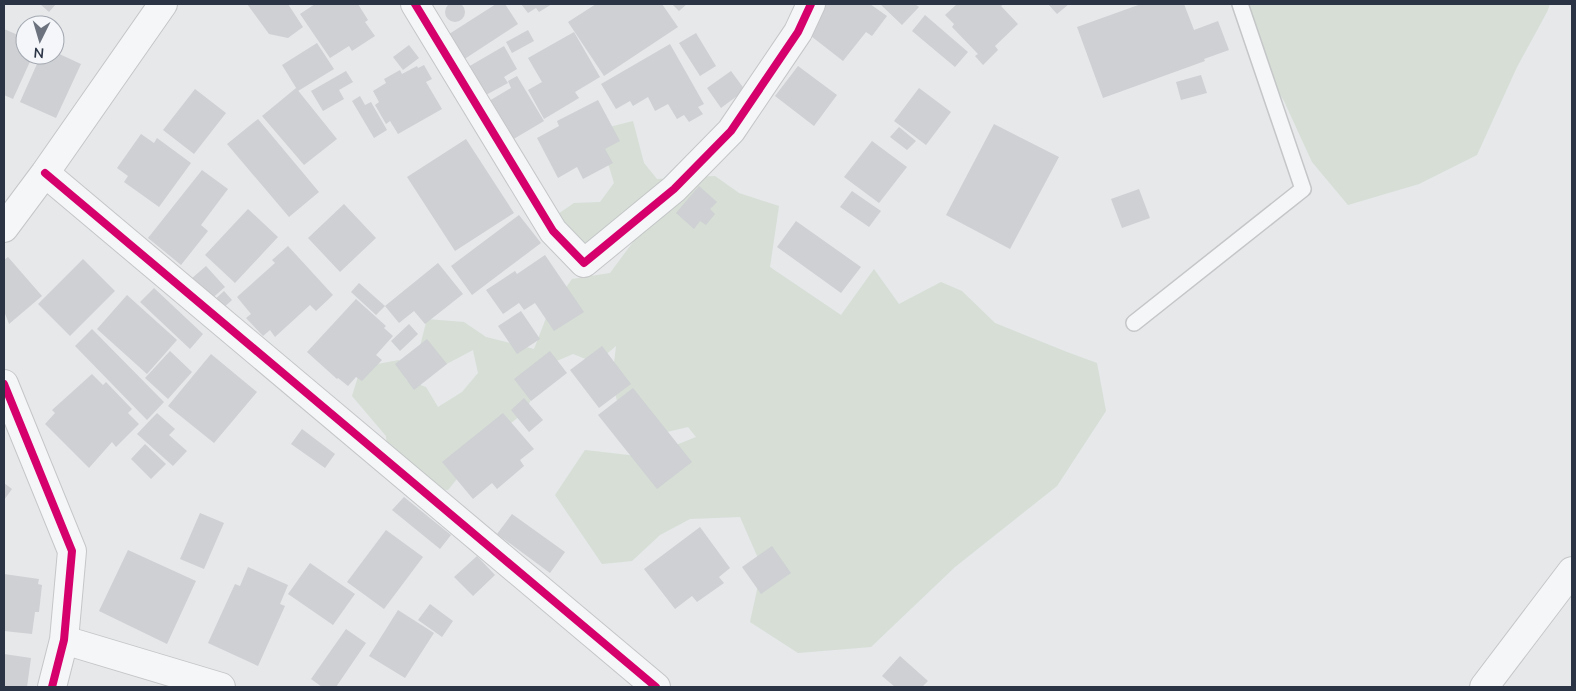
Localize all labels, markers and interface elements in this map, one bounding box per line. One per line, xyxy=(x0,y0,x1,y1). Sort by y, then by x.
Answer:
north arrow xyxy=(15,15,65,65)
text: N xyxy=(33,43,45,62)

